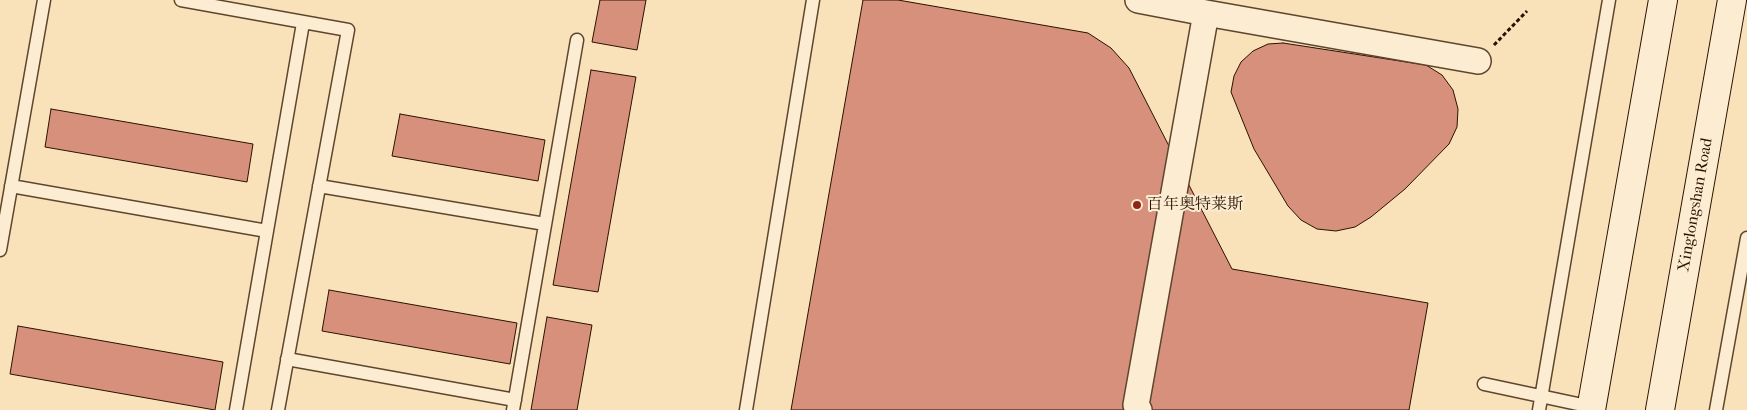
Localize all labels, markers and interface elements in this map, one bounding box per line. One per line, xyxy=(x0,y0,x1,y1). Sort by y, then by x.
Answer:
street label: Xinglongshan Road xyxy=(1675,136,1717,274)
place label: 百年奥特莱斯 xyxy=(1147,195,1243,215)
marker: 百年奥特莱斯 xyxy=(1131,199,1143,211)

